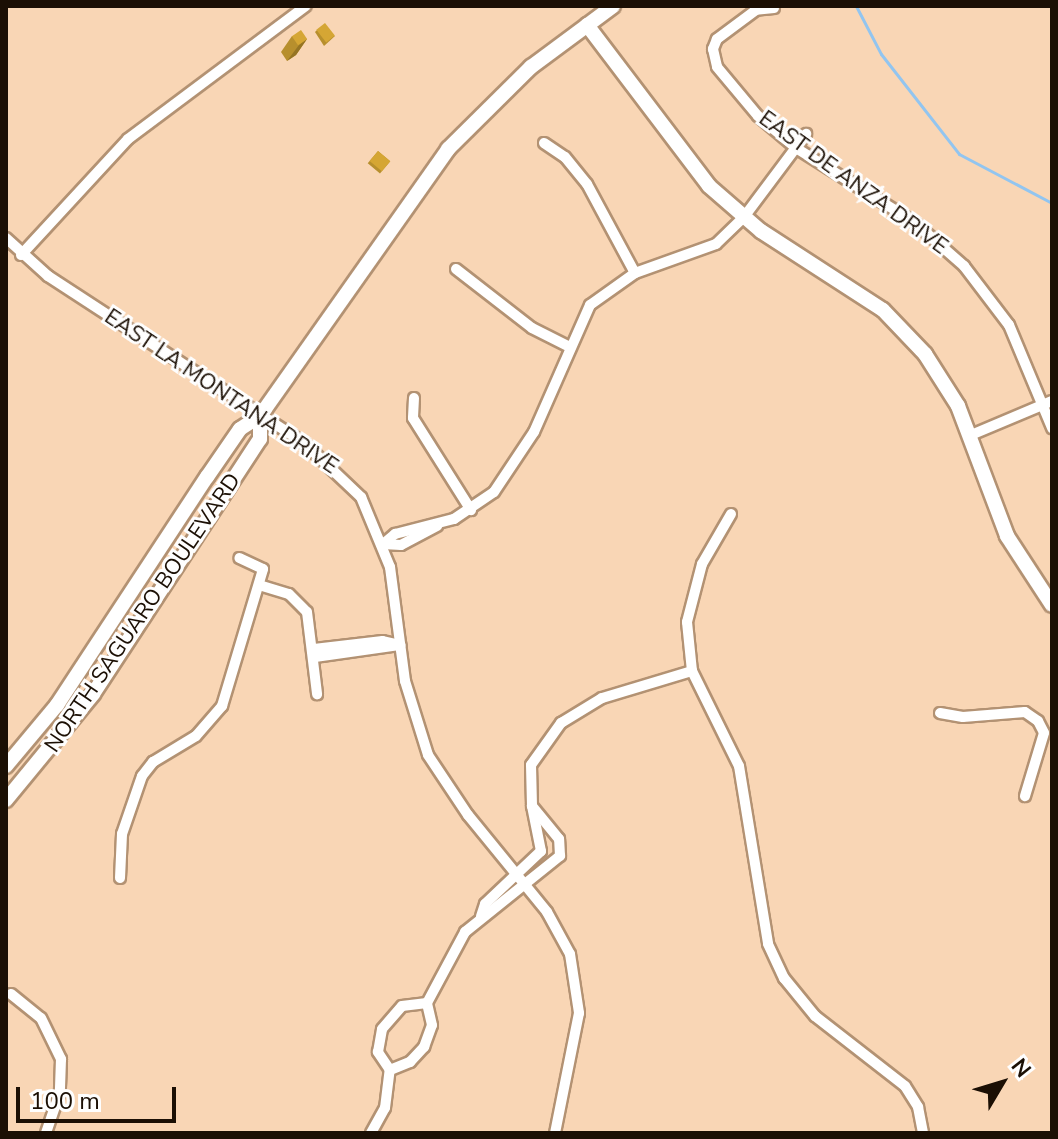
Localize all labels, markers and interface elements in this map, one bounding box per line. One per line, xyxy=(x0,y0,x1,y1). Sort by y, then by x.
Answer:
street label: EAST DE ANZA DRIVE xyxy=(754,106,952,260)
street label: EAST LA MONTANA DRIVE xyxy=(99,304,343,480)
street label: NORTH SAGUARO BOULEVARD xyxy=(40,468,246,758)
north arrow xyxy=(962,1043,1042,1123)
text: N xyxy=(1004,1053,1038,1084)
scale bar xyxy=(20,1071,180,1121)
text: 100 m xyxy=(30,1085,100,1117)

